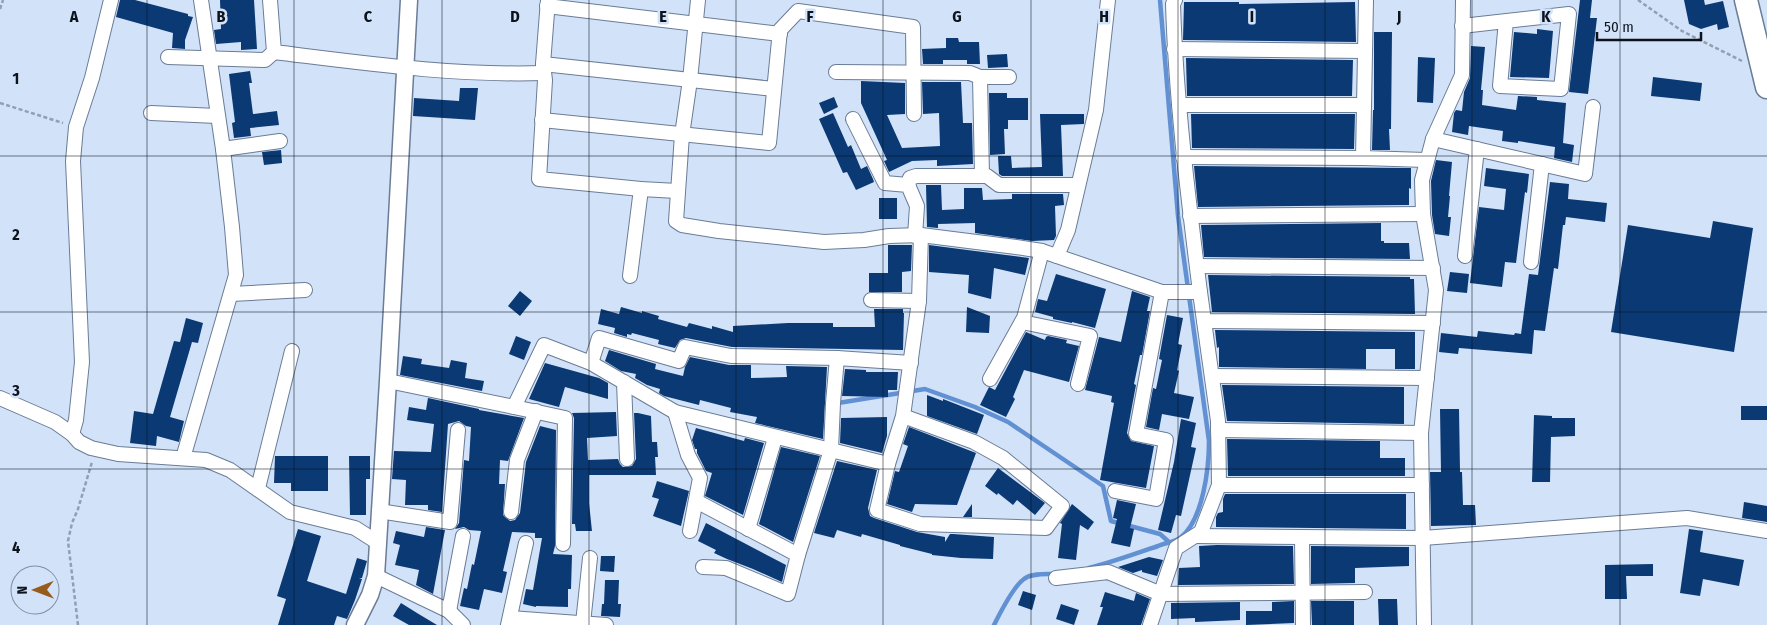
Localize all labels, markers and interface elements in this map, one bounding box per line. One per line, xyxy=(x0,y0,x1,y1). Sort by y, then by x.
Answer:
text: A xyxy=(69,7,79,26)
text: B xyxy=(217,7,226,26)
text: C xyxy=(364,7,373,26)
text: D xyxy=(510,7,520,26)
text: E xyxy=(659,7,667,26)
text: F xyxy=(806,7,814,26)
text: G xyxy=(952,7,962,26)
text: H xyxy=(1099,7,1109,26)
text: I xyxy=(1250,7,1254,26)
text: J xyxy=(1396,7,1401,26)
text: K xyxy=(1541,7,1551,26)
scale bar xyxy=(1597,10,1701,42)
text: 50 m xyxy=(1604,18,1634,36)
text: 1 xyxy=(13,69,19,88)
text: 2 xyxy=(11,225,20,244)
text: 3 xyxy=(11,381,20,400)
text: 4 xyxy=(12,538,20,557)
north arrow xyxy=(10,565,60,615)
text: N xyxy=(14,586,31,595)

